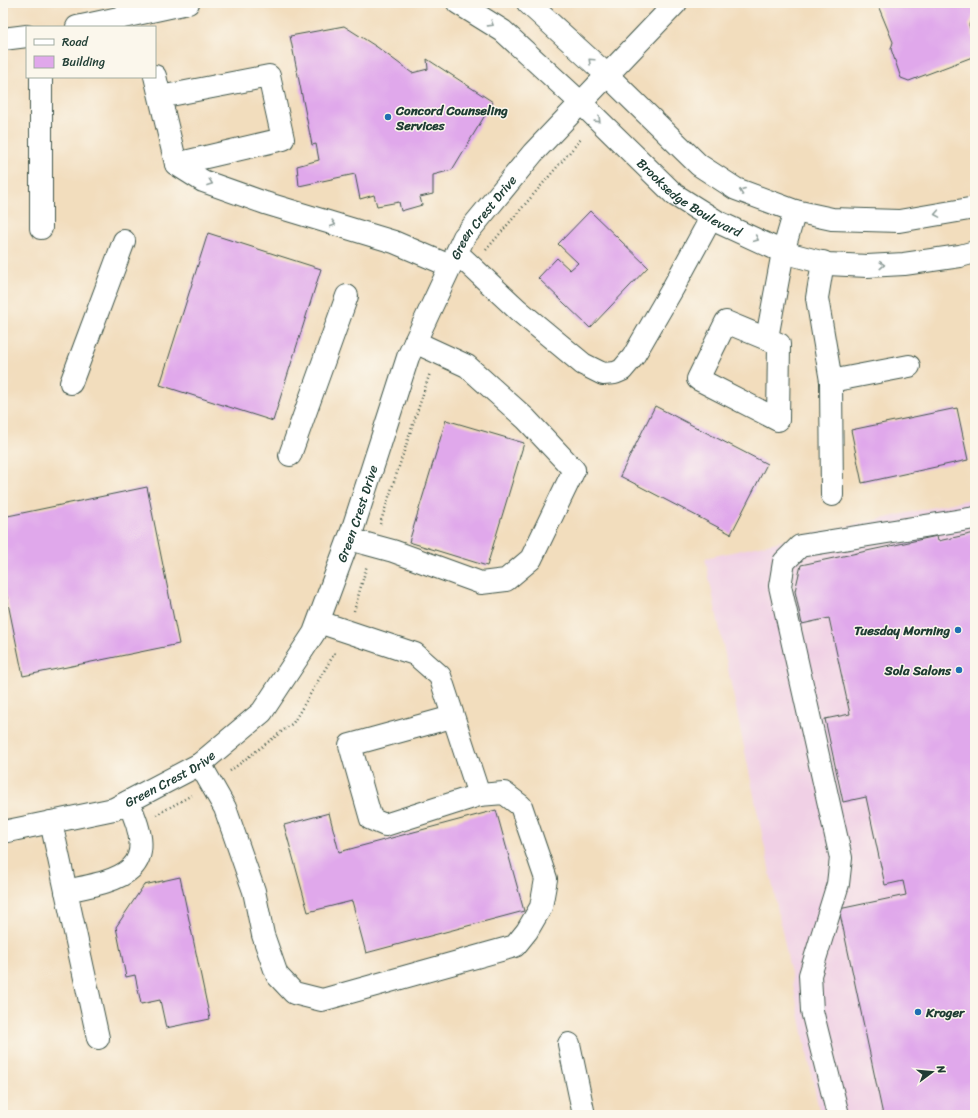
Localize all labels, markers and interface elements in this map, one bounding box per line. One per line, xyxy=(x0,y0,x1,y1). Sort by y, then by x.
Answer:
one-way arrow xyxy=(487,19,494,27)
legend xyxy=(26,26,156,78)
text: Road xyxy=(62,31,89,53)
text: Building xyxy=(62,51,105,73)
one-way arrow xyxy=(588,58,596,66)
place label: Concord Counseling Services xyxy=(395,99,508,137)
marker: Concord Counseling Services xyxy=(383,112,393,122)
one-way arrow xyxy=(593,115,601,123)
street label: Brooksedge Boulevard xyxy=(632,152,747,244)
street label: Green Crest Drive xyxy=(444,169,522,263)
one-way arrow xyxy=(206,179,213,187)
one-way arrow xyxy=(738,187,745,195)
one-way arrow xyxy=(933,210,940,218)
one-way arrow xyxy=(330,219,337,228)
one-way arrow xyxy=(751,234,759,242)
one-way arrow xyxy=(879,261,885,270)
street label: Green Crest Drive xyxy=(330,462,384,565)
place label: Tuesday Morning xyxy=(854,619,950,642)
marker: Tuesday Morning xyxy=(953,625,963,635)
place label: Sola Salons xyxy=(884,659,952,682)
marker: Sola Salons xyxy=(954,665,964,675)
street label: Green Crest Drive xyxy=(120,744,221,813)
place label: Kroger xyxy=(925,1001,966,1024)
marker: Kroger xyxy=(913,1007,923,1017)
north arrow xyxy=(912,1052,952,1092)
text: N xyxy=(931,1062,951,1076)

